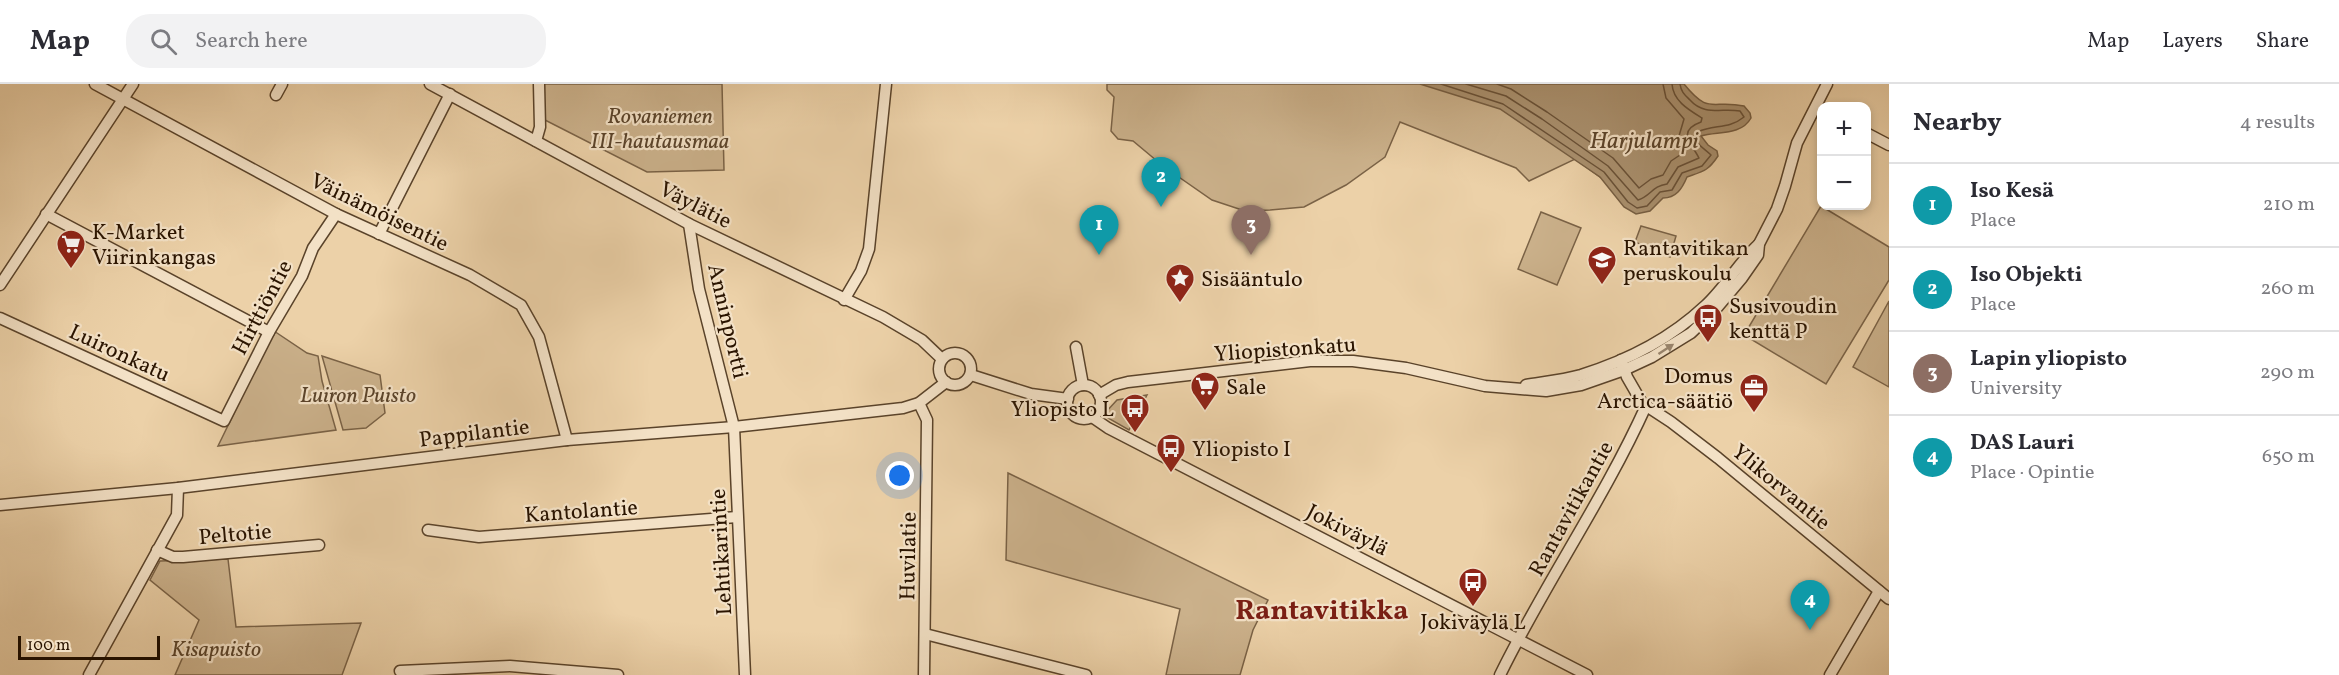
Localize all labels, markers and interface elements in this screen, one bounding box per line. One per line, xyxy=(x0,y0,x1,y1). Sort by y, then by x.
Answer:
search box xyxy=(126,14,546,68)
text: Map xyxy=(30,22,90,61)
icon: search xyxy=(147,25,180,58)
text: Search here xyxy=(195,26,308,57)
text: Map xyxy=(2087,27,2129,56)
text: Layers xyxy=(2162,27,2223,56)
text: Share xyxy=(2256,27,2309,56)
park label: Rovaniemen III-hautausmaa xyxy=(591,102,729,158)
map controls xyxy=(1817,102,1871,210)
button: + xyxy=(1817,102,1871,156)
text: Nearby xyxy=(1913,105,2002,141)
text: 4 results xyxy=(2240,109,2315,137)
water label: Harjulampi xyxy=(1590,125,1699,159)
button: − xyxy=(1817,156,1871,210)
pin: 2 xyxy=(1142,158,1180,207)
street label: Väinämöisentie xyxy=(304,166,453,260)
street label: Väylätie xyxy=(653,175,737,238)
text: Iso Kesä xyxy=(1970,176,2054,207)
text: 1 xyxy=(1928,191,1937,219)
text: 210 m xyxy=(2263,191,2315,219)
pin: 1 xyxy=(1080,206,1118,255)
pin: 3 xyxy=(1232,206,1270,255)
text: Place xyxy=(1970,207,2016,235)
place label: K-Market Viirinkangas xyxy=(92,218,216,274)
supermarket icon: K-Market Viirinkangas xyxy=(55,228,87,270)
place label: Rantavitikan peruskoulu xyxy=(1623,234,1749,290)
school or university icon: Rantavitikan peruskoulu xyxy=(1586,244,1618,286)
street label: Hirttiöntie xyxy=(225,255,301,361)
text: Iso Objekti xyxy=(1970,260,2083,291)
street label: Anninportti xyxy=(698,261,755,382)
place icon: Sisääntulo xyxy=(1164,262,1196,304)
place label: Sisääntulo xyxy=(1201,265,1303,296)
text: 2 xyxy=(1927,275,1938,303)
text: 260 m xyxy=(2260,275,2315,303)
text: Place xyxy=(1970,291,2016,319)
place label: Susivoudin kenttä P xyxy=(1729,292,1837,348)
bus stop icon: Susivoudin kenttä P xyxy=(1692,302,1724,344)
street label: Luironkatu xyxy=(63,317,175,391)
street label: Yliopistonkatu xyxy=(1213,330,1357,371)
one-way arrow xyxy=(1658,343,1674,354)
text: Lapin yliopisto xyxy=(1970,344,2127,375)
text: 3 xyxy=(1927,359,1938,387)
text: 290 m xyxy=(2260,359,2315,387)
place label: Domus Arctica-säätiö xyxy=(1597,362,1733,418)
supermarket icon: Sale xyxy=(1189,370,1221,412)
office icon: Domus Arctica-säätiö xyxy=(1738,372,1770,414)
place label: Sale xyxy=(1226,373,1266,404)
text: University xyxy=(1970,375,2062,403)
park label: Luiron Puisto xyxy=(300,381,416,412)
bus stop icon: Yliopisto L xyxy=(1119,392,1151,434)
place label: Yliopisto L xyxy=(1011,395,1114,426)
street label: Pappilantie xyxy=(417,412,531,457)
text: DAS Lauri xyxy=(1970,428,2075,459)
bus stop icon: Yliopisto I xyxy=(1155,432,1187,474)
place label: Yliopisto I xyxy=(1192,435,1291,466)
street label: Rantavitikantie xyxy=(1522,436,1622,583)
street label: Ylikorvantie xyxy=(1724,437,1836,538)
text: 4 xyxy=(1926,443,1939,471)
text: 650 m xyxy=(2262,443,2315,471)
text: Place · Opintie xyxy=(1970,459,2094,487)
your location xyxy=(885,461,914,490)
street label: Lehtikarintie xyxy=(704,488,741,616)
street label: Kantolantie xyxy=(524,493,639,532)
street label: Jokiväylä xyxy=(1300,497,1393,565)
street label: Huvilatie xyxy=(893,512,926,601)
street label: Peltotie xyxy=(197,517,273,554)
bus stop icon: Jokiväylä L xyxy=(1457,566,1489,608)
pin: 4 xyxy=(1790,580,1830,630)
district label: Rantavitikka xyxy=(1235,592,1409,631)
place label: Jokiväylä L xyxy=(1420,608,1526,639)
scale bar xyxy=(18,633,160,660)
text: 100 m xyxy=(27,635,70,657)
park label: Kisapuisto xyxy=(171,635,261,666)

